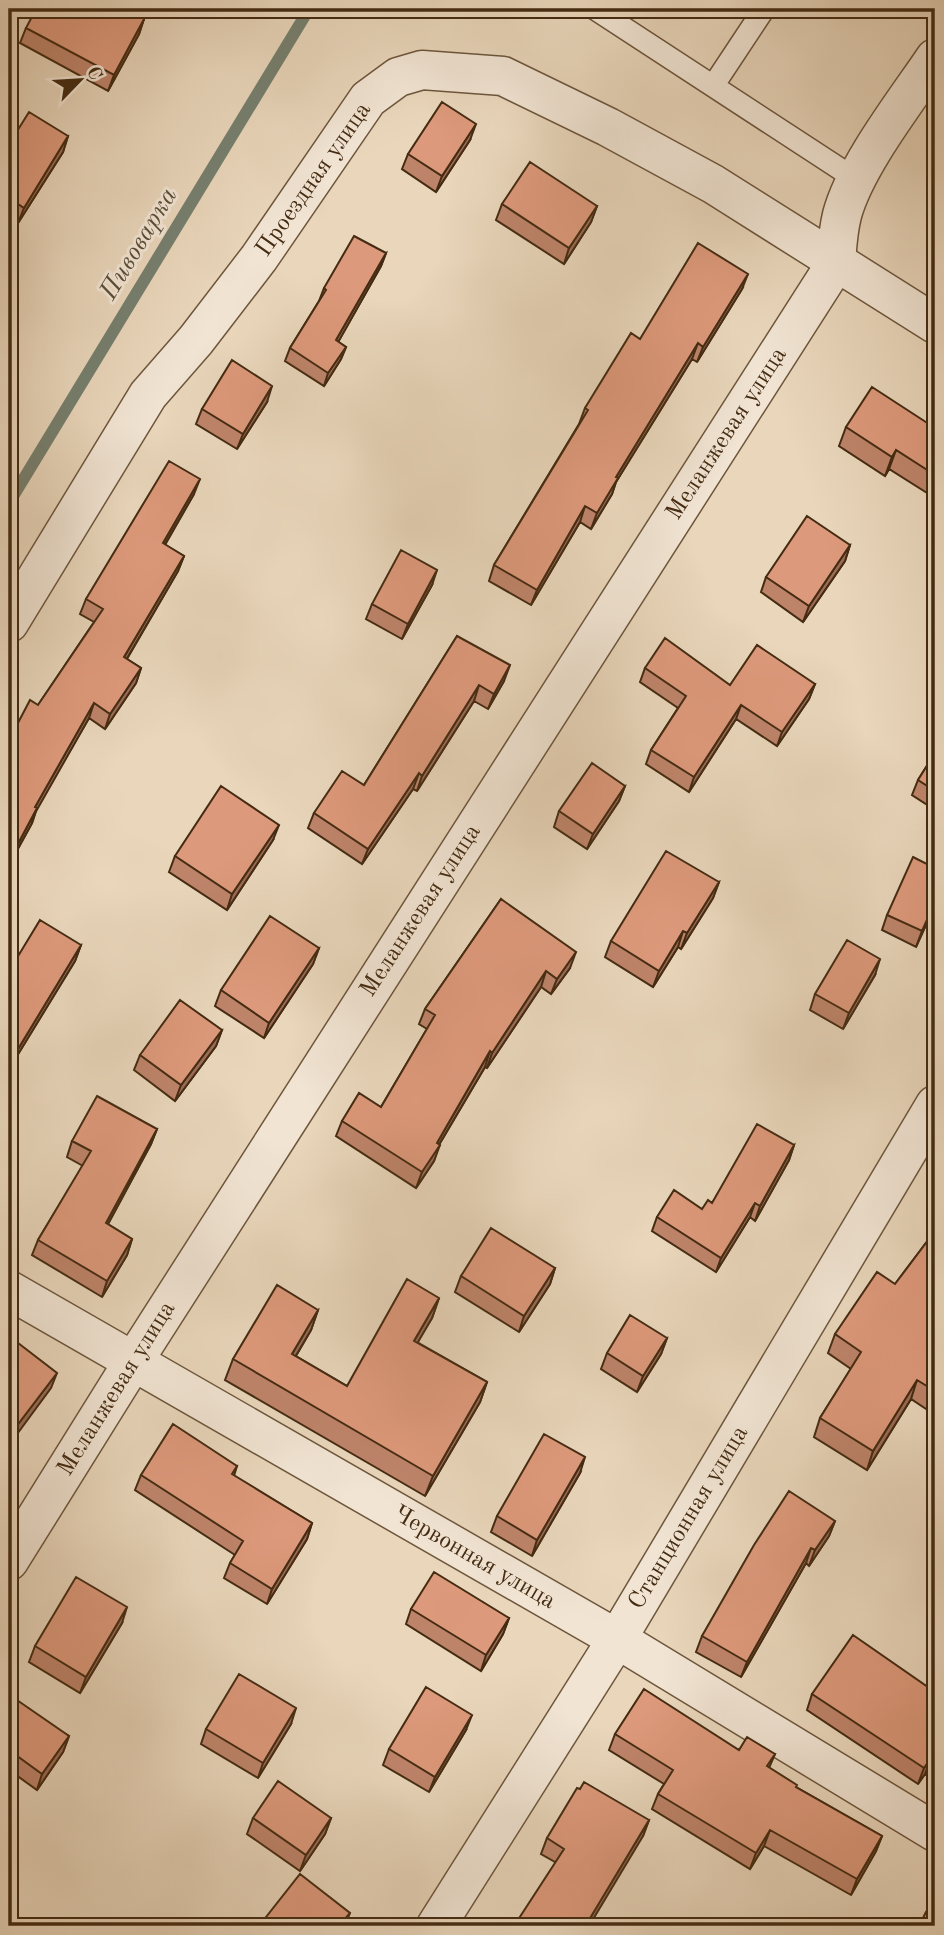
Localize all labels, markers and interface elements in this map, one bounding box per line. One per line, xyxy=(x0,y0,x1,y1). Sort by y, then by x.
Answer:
north arrow xyxy=(46,46,116,116)
text: С xyxy=(82,64,104,84)
street label: Проездная улица xyxy=(252,98,376,261)
water label: Пивоварка xyxy=(95,183,183,305)
street label: Меланжевая улица xyxy=(662,343,792,525)
street label: Меланжевая улица xyxy=(356,820,486,1002)
street label: Меланжевая улица xyxy=(54,1298,180,1480)
street label: Станционная улица xyxy=(625,1422,753,1614)
street label: Червонная улица xyxy=(389,1502,559,1614)

